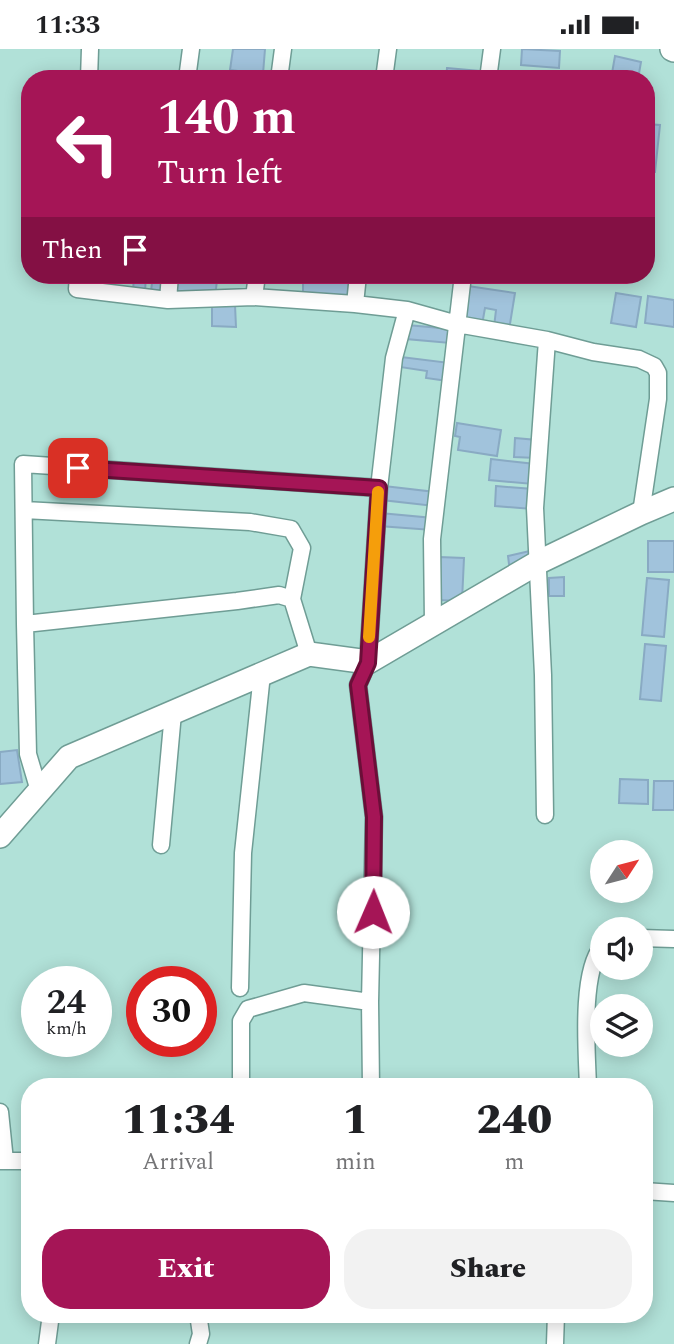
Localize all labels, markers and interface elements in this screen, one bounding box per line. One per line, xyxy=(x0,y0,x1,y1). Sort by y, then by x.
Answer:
text: 11:33 xyxy=(35,5,100,45)
text: 140 m xyxy=(157,81,296,156)
icon: left xyxy=(42,98,133,189)
text: Turn left xyxy=(157,149,283,198)
text: Then xyxy=(42,230,102,270)
icon: arrive xyxy=(116,231,154,269)
pin xyxy=(48,438,108,498)
icon: arrive xyxy=(59,449,97,487)
north arrow xyxy=(590,840,653,903)
map controls xyxy=(590,840,653,1057)
position arrow xyxy=(336,875,410,949)
button: sound xyxy=(590,917,653,980)
speed limit sign: 30 xyxy=(126,966,217,1057)
text: 24 xyxy=(47,976,86,1029)
button: layers xyxy=(590,994,653,1057)
text: km/h xyxy=(46,1015,87,1042)
text: 11:34 xyxy=(122,1089,234,1152)
text: 1 xyxy=(343,1089,368,1152)
text: 240 xyxy=(476,1089,552,1152)
text: Arrival xyxy=(142,1145,214,1180)
text: min xyxy=(335,1145,376,1180)
text: m xyxy=(504,1145,524,1180)
button: Exit xyxy=(42,1229,330,1309)
button: Share xyxy=(344,1229,632,1309)

